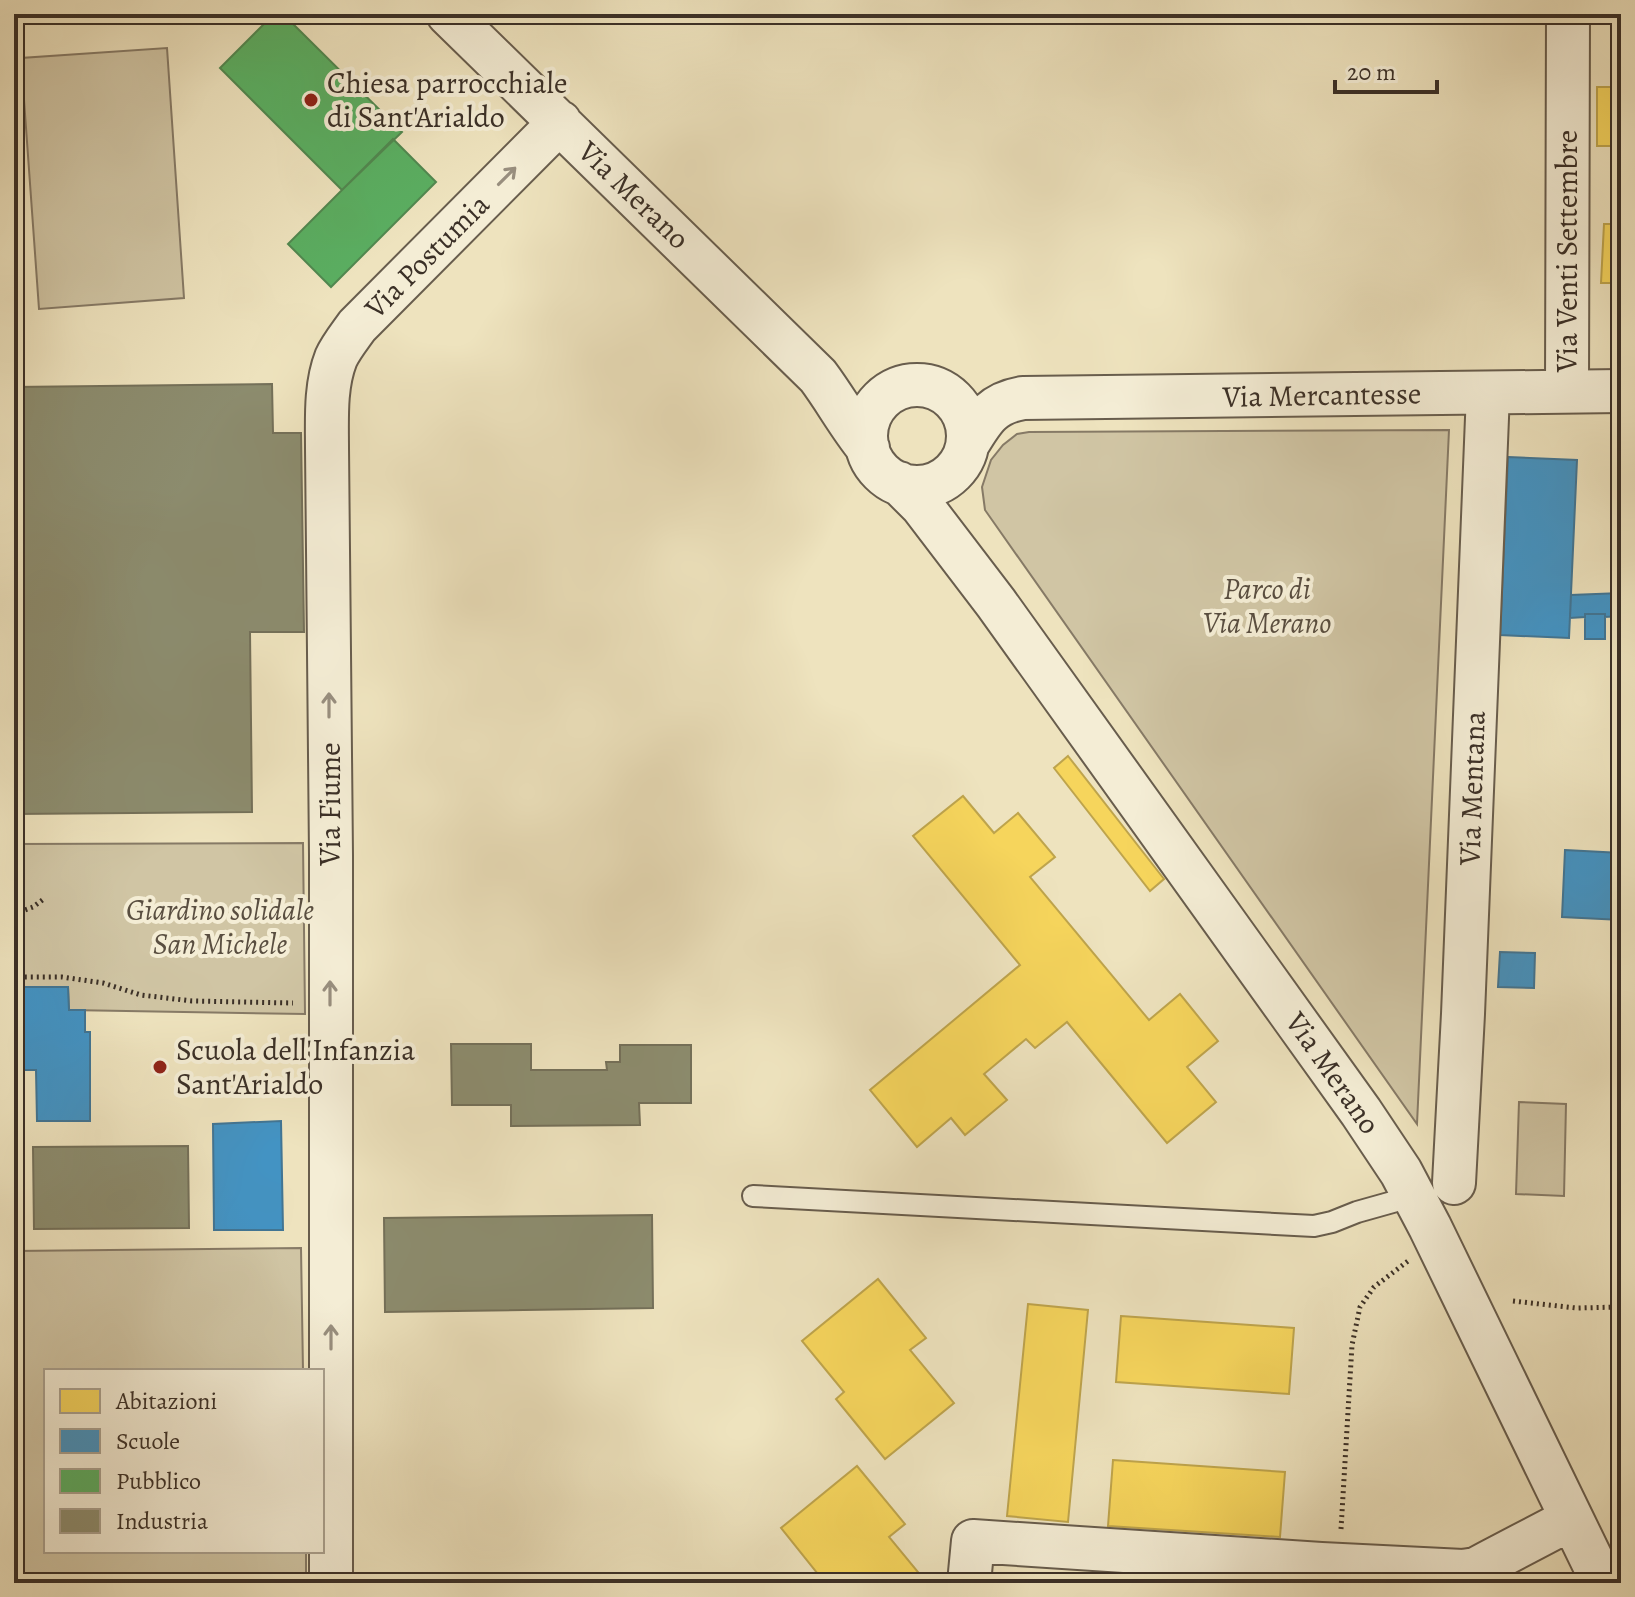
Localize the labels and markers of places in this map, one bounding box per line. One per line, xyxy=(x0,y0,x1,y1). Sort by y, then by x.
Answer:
place label: Chiesa parrocchiale di Sant'Arialdo xyxy=(327,63,567,137)
marker: Chiesa parrocchiale di Sant'Arialdo xyxy=(302,91,320,109)
place label: Scuola dell'Infanzia Sant'Arialdo xyxy=(176,1030,415,1104)
marker: Scuola dell'Infanzia Sant'Arialdo xyxy=(151,1058,169,1076)

